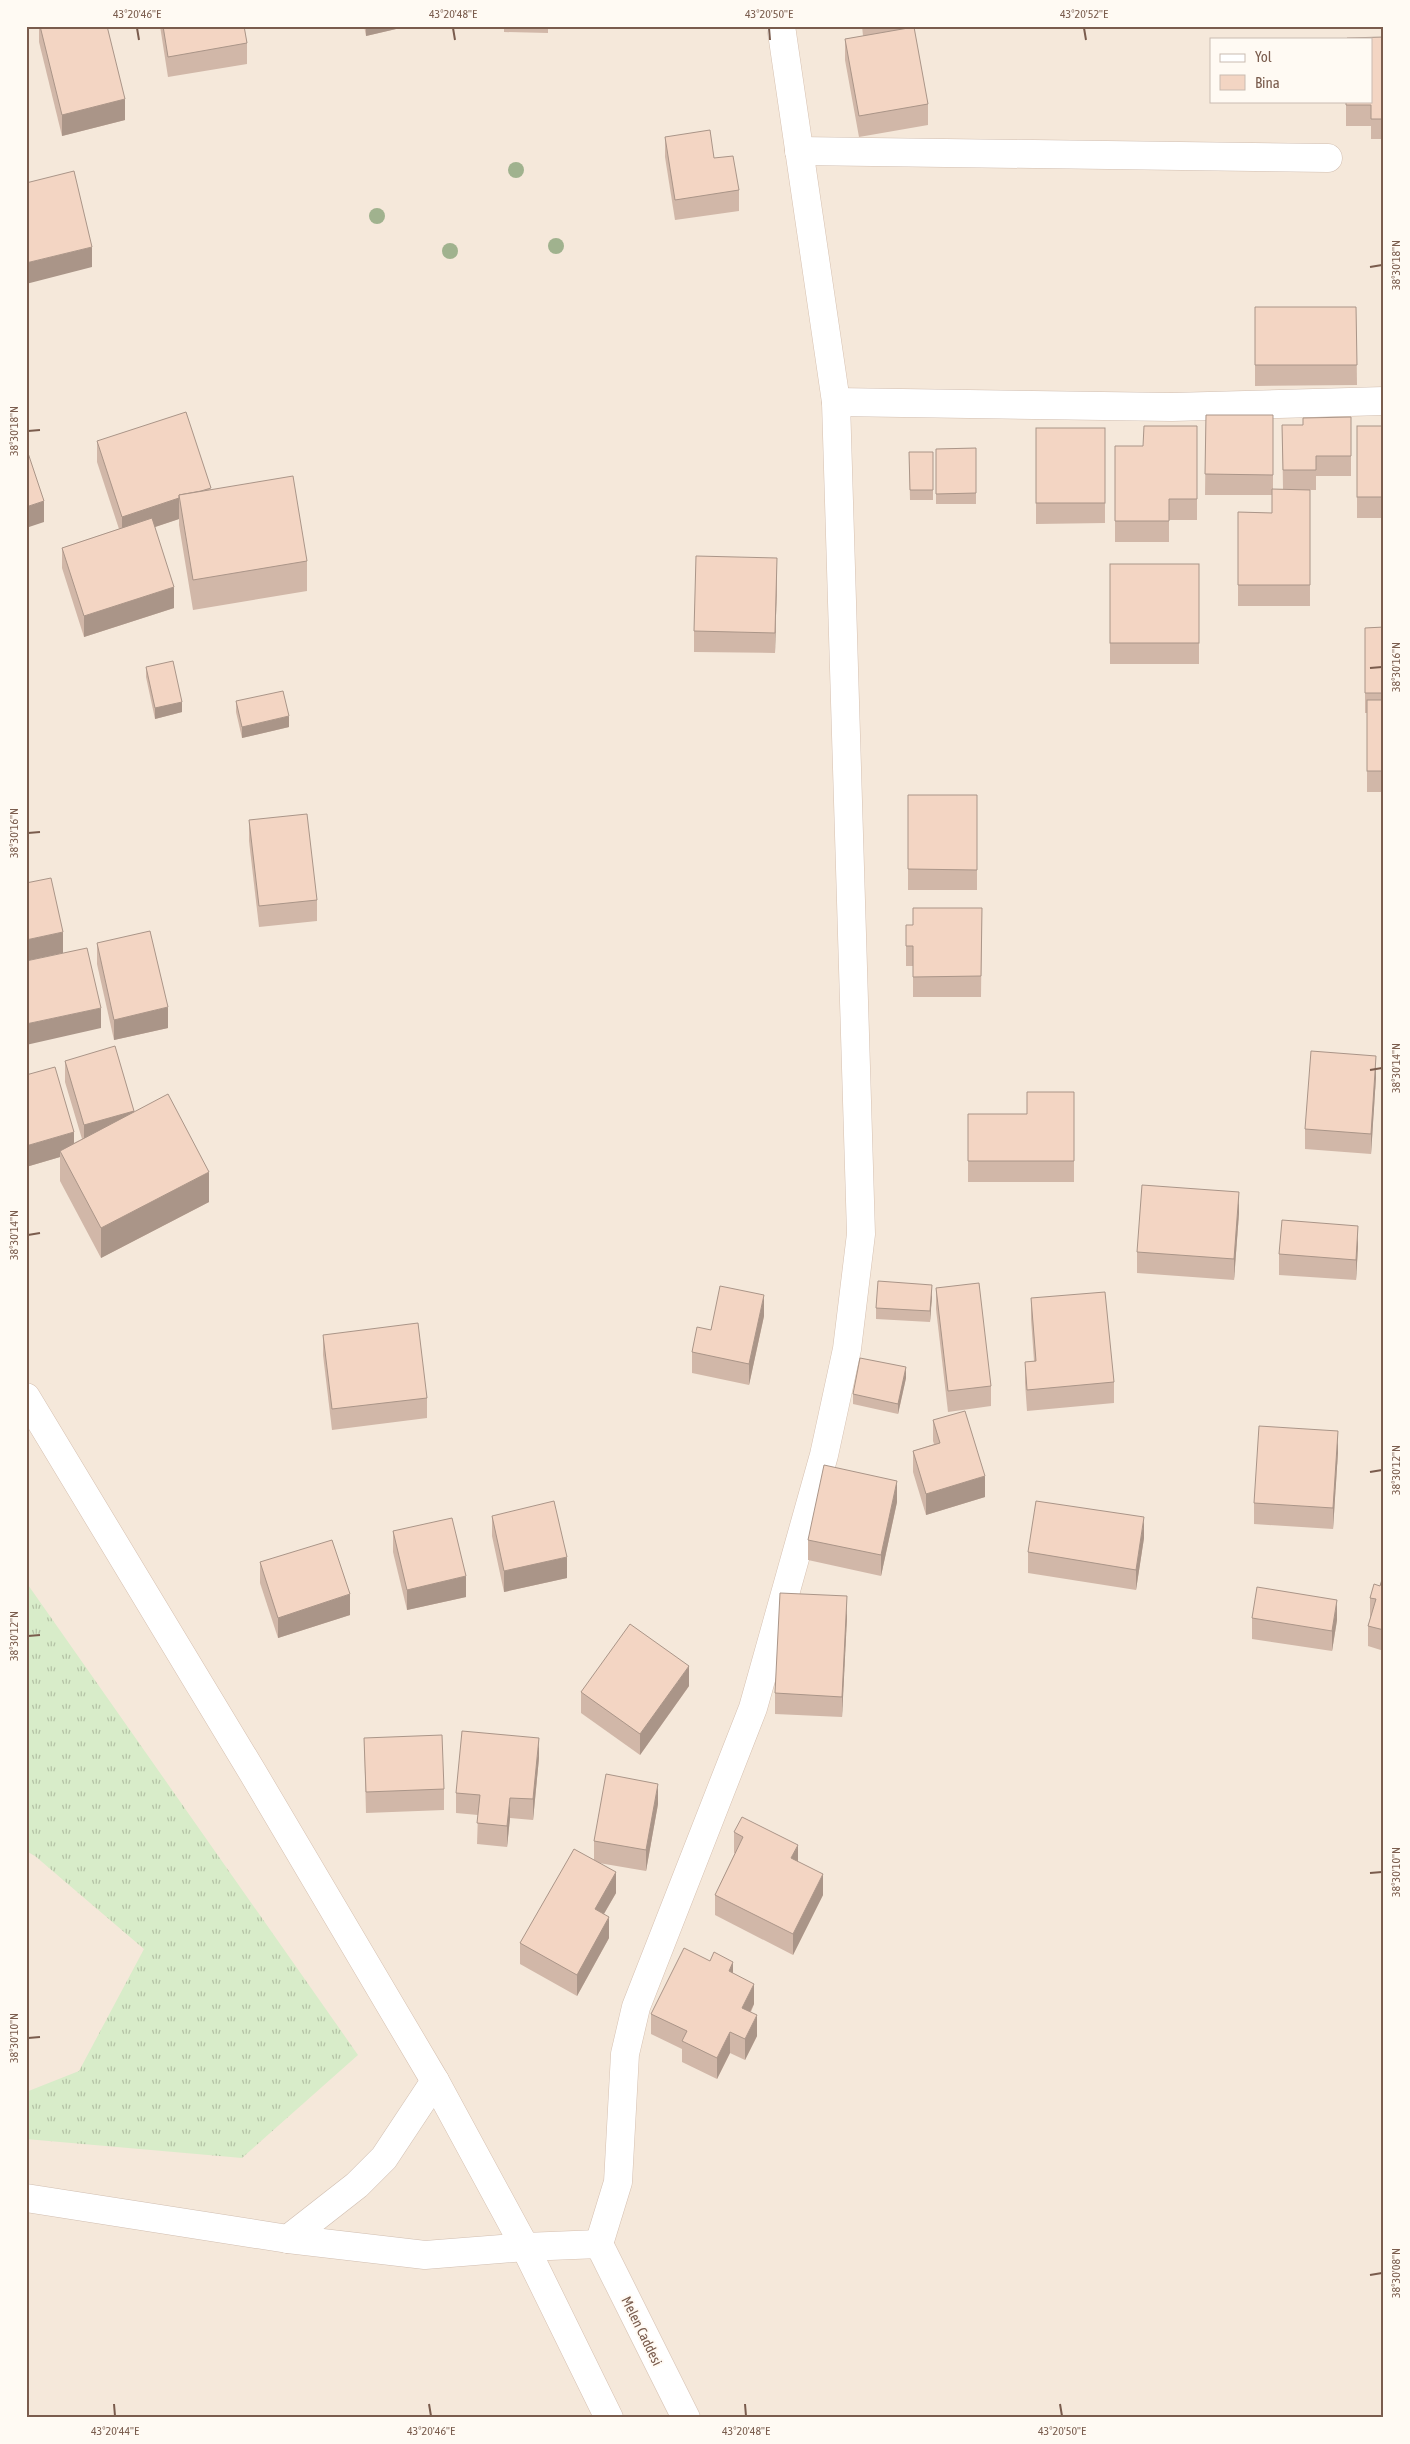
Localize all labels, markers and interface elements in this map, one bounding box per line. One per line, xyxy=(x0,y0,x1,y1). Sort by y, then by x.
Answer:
text: 43°20'46"E xyxy=(113,7,161,21)
text: 43°20'48"E xyxy=(429,7,477,21)
text: 43°20'50"E xyxy=(745,7,793,21)
text: 43°20'52"E xyxy=(1060,7,1108,21)
legend xyxy=(1210,38,1372,102)
text: Yol xyxy=(1255,48,1272,65)
text: Bina xyxy=(1255,74,1280,91)
text: 38°30'18"N xyxy=(1389,240,1403,290)
text: 38°30'18"N xyxy=(7,406,21,456)
text: 38°30'16"N xyxy=(1389,642,1403,692)
text: 38°30'16"N xyxy=(7,808,21,858)
text: 38°30'14"N xyxy=(1389,1043,1403,1093)
text: 38°30'14"N xyxy=(7,1210,21,1260)
text: 38°30'12"N xyxy=(1389,1445,1403,1495)
text: 38°30'12"N xyxy=(7,1611,21,1661)
text: 38°30'10"N xyxy=(1389,1847,1403,1897)
text: 38°30'10"N xyxy=(7,2013,21,2063)
text: 38°30'08"N xyxy=(1389,2248,1403,2298)
street label: Melen Caddesi xyxy=(618,2294,666,2368)
text: 43°20'44"E xyxy=(91,2424,139,2438)
text: 43°20'46"E xyxy=(407,2424,455,2438)
text: 43°20'48"E xyxy=(722,2424,770,2438)
text: 43°20'50"E xyxy=(1038,2424,1086,2438)

